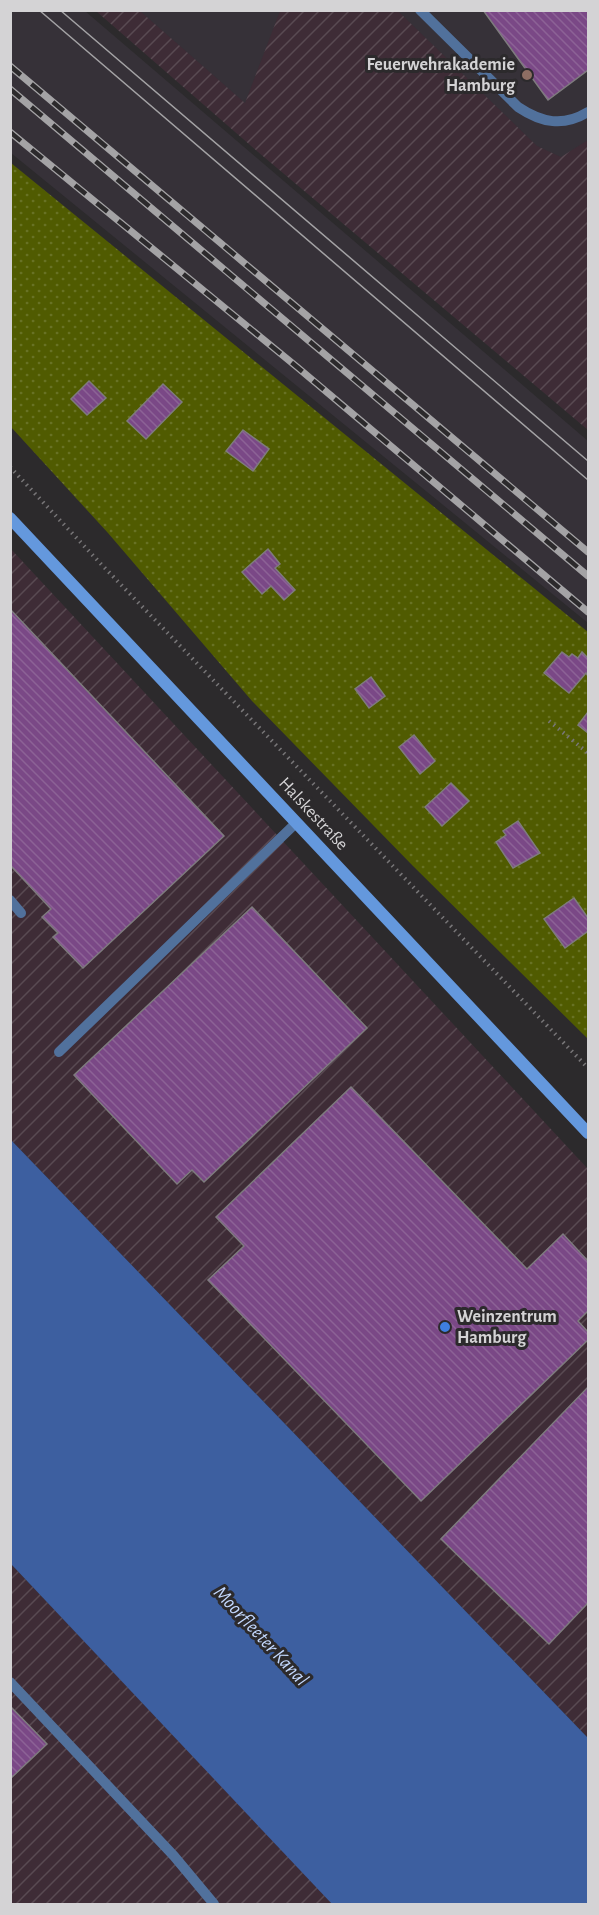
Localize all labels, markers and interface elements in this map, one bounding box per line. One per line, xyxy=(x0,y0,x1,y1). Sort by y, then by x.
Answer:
place label: Feuerwehrakademie Hamburg xyxy=(367,56,516,95)
marker: Feuerwehrakademie Hamburg xyxy=(520,68,534,82)
street label: Halskestraße xyxy=(275,774,351,854)
place label: Weinzentrum Hamburg xyxy=(457,1308,557,1347)
marker: Weinzentrum Hamburg xyxy=(438,1320,452,1334)
water label: Moorfleeter Kanal xyxy=(210,1582,312,1690)

